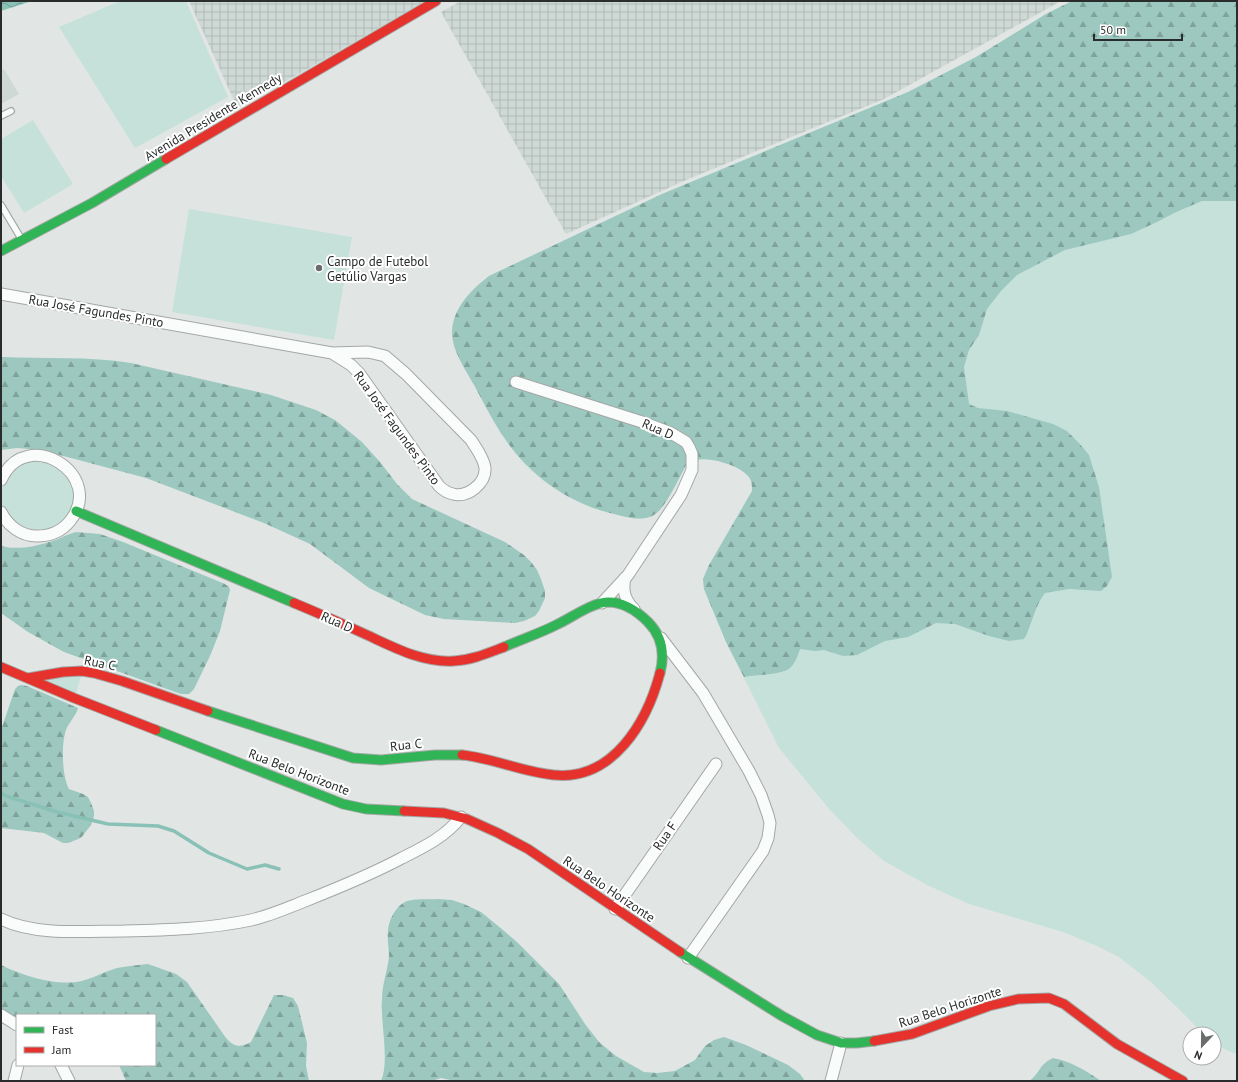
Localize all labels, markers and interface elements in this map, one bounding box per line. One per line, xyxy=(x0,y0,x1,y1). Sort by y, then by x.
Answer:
scale bar xyxy=(1094,16,1182,42)
text: 50 m xyxy=(1100,22,1126,37)
street label: Avenida Presidente Kennedy xyxy=(141,69,285,165)
place label: Campo de Futebol Getúlio Vargas xyxy=(327,253,428,285)
marker: Campo de Futebol Getúlio Vargas xyxy=(314,263,324,273)
street label: Rua José Fagundes Pinto xyxy=(27,291,165,331)
street label: Rua José Fagundes Pinto xyxy=(350,368,444,488)
street label: Rua D xyxy=(639,415,677,443)
street label: Rua D xyxy=(318,608,356,636)
street label: Rua C xyxy=(83,652,117,674)
street label: Rua C xyxy=(389,735,423,755)
street label: Rua Belo Horizonte xyxy=(246,745,352,799)
street label: Rua F xyxy=(649,818,681,854)
street label: Rua Belo Horizonte xyxy=(560,852,658,926)
street label: Rua Belo Horizonte xyxy=(896,982,1004,1032)
legend xyxy=(16,1014,156,1066)
text: Fast xyxy=(52,1022,73,1037)
north arrow xyxy=(1182,1026,1222,1066)
text: Jam xyxy=(51,1042,71,1057)
text: N xyxy=(1192,1047,1204,1063)

